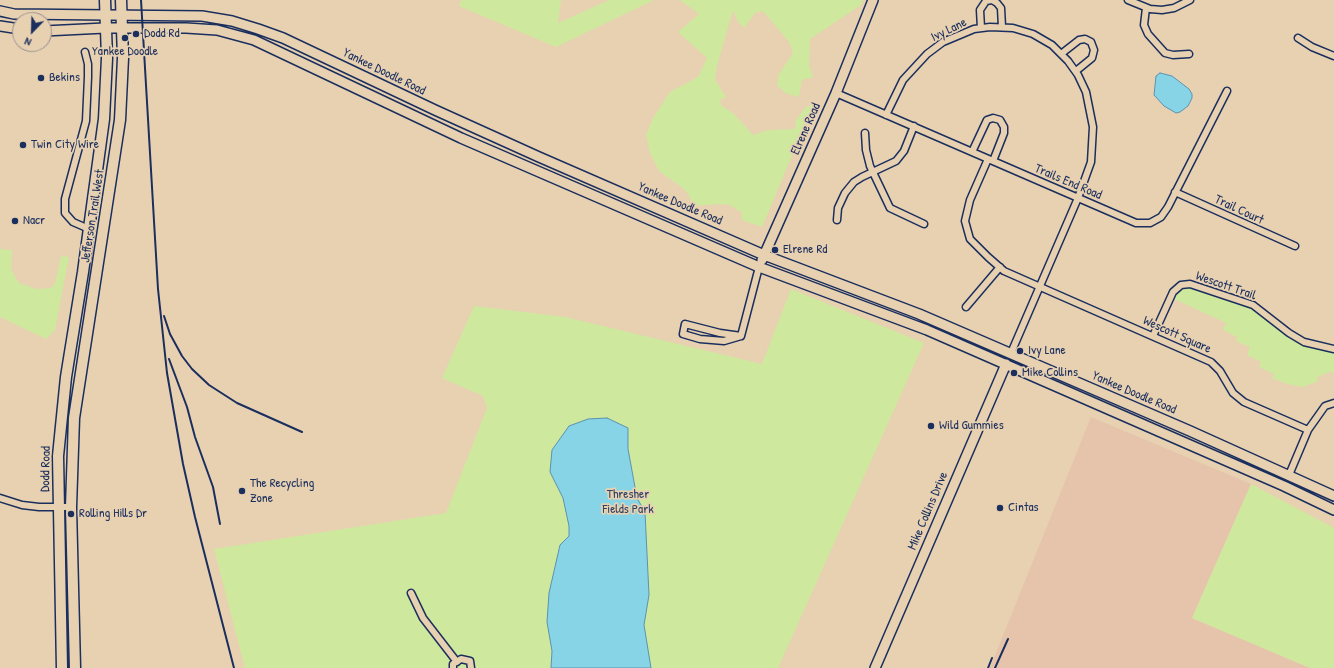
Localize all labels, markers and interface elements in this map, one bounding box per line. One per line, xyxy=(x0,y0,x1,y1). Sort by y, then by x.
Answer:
north arrow xyxy=(12,12,52,52)
street label: Ivy Lane xyxy=(929,15,969,45)
place label: Dodd Rd xyxy=(144,26,180,42)
marker: Dodd Rd xyxy=(131,29,141,39)
marker: Yankee Doodle xyxy=(120,33,130,43)
text: N xyxy=(22,35,33,50)
place label: Yankee Doodle xyxy=(92,44,158,60)
street label: Yankee Doodle Road xyxy=(340,45,428,99)
place label: Bekins xyxy=(49,70,80,86)
marker: Bekins xyxy=(36,73,46,83)
street label: Elrene Road xyxy=(788,101,824,157)
place label: Twin City Wire xyxy=(31,137,99,153)
marker: Twin City Wire xyxy=(18,140,28,150)
street label: Trails End Road xyxy=(1032,161,1104,203)
street label: Jefferson Trail West xyxy=(78,168,108,264)
street label: Yankee Doodle Road xyxy=(635,179,725,229)
street label: Trail Court xyxy=(1212,192,1266,228)
place label: Nacr xyxy=(23,213,45,229)
marker: Nacr xyxy=(10,216,20,226)
place label: Elrene Rd xyxy=(783,242,827,258)
marker: Elrene Rd xyxy=(770,245,780,255)
street label: Wescott Trail xyxy=(1194,268,1258,304)
street label: Wescott Square xyxy=(1141,313,1213,357)
place label: Ivy Lane xyxy=(1028,343,1066,359)
marker: Ivy Lane xyxy=(1015,346,1025,356)
place label: Mike Collins xyxy=(1022,365,1078,381)
marker: Mike Collins xyxy=(1009,368,1019,378)
street label: Yankee Doodle Road xyxy=(1089,368,1179,418)
place label: Wild Gummies xyxy=(939,418,1004,434)
marker: Wild Gummies xyxy=(926,421,936,431)
street label: Dodd Road xyxy=(38,446,54,492)
street label: Mike Collins Drive xyxy=(905,470,951,552)
place label: The Recycling Zone xyxy=(250,476,314,507)
marker: The Recycling Zone xyxy=(237,486,247,496)
park label: Thresher Fields Park xyxy=(602,487,654,518)
place label: Cintas xyxy=(1008,500,1038,516)
marker: Cintas xyxy=(995,503,1005,513)
place label: Rolling Hills Dr xyxy=(79,506,147,522)
marker: Rolling Hills Dr xyxy=(66,509,76,519)

